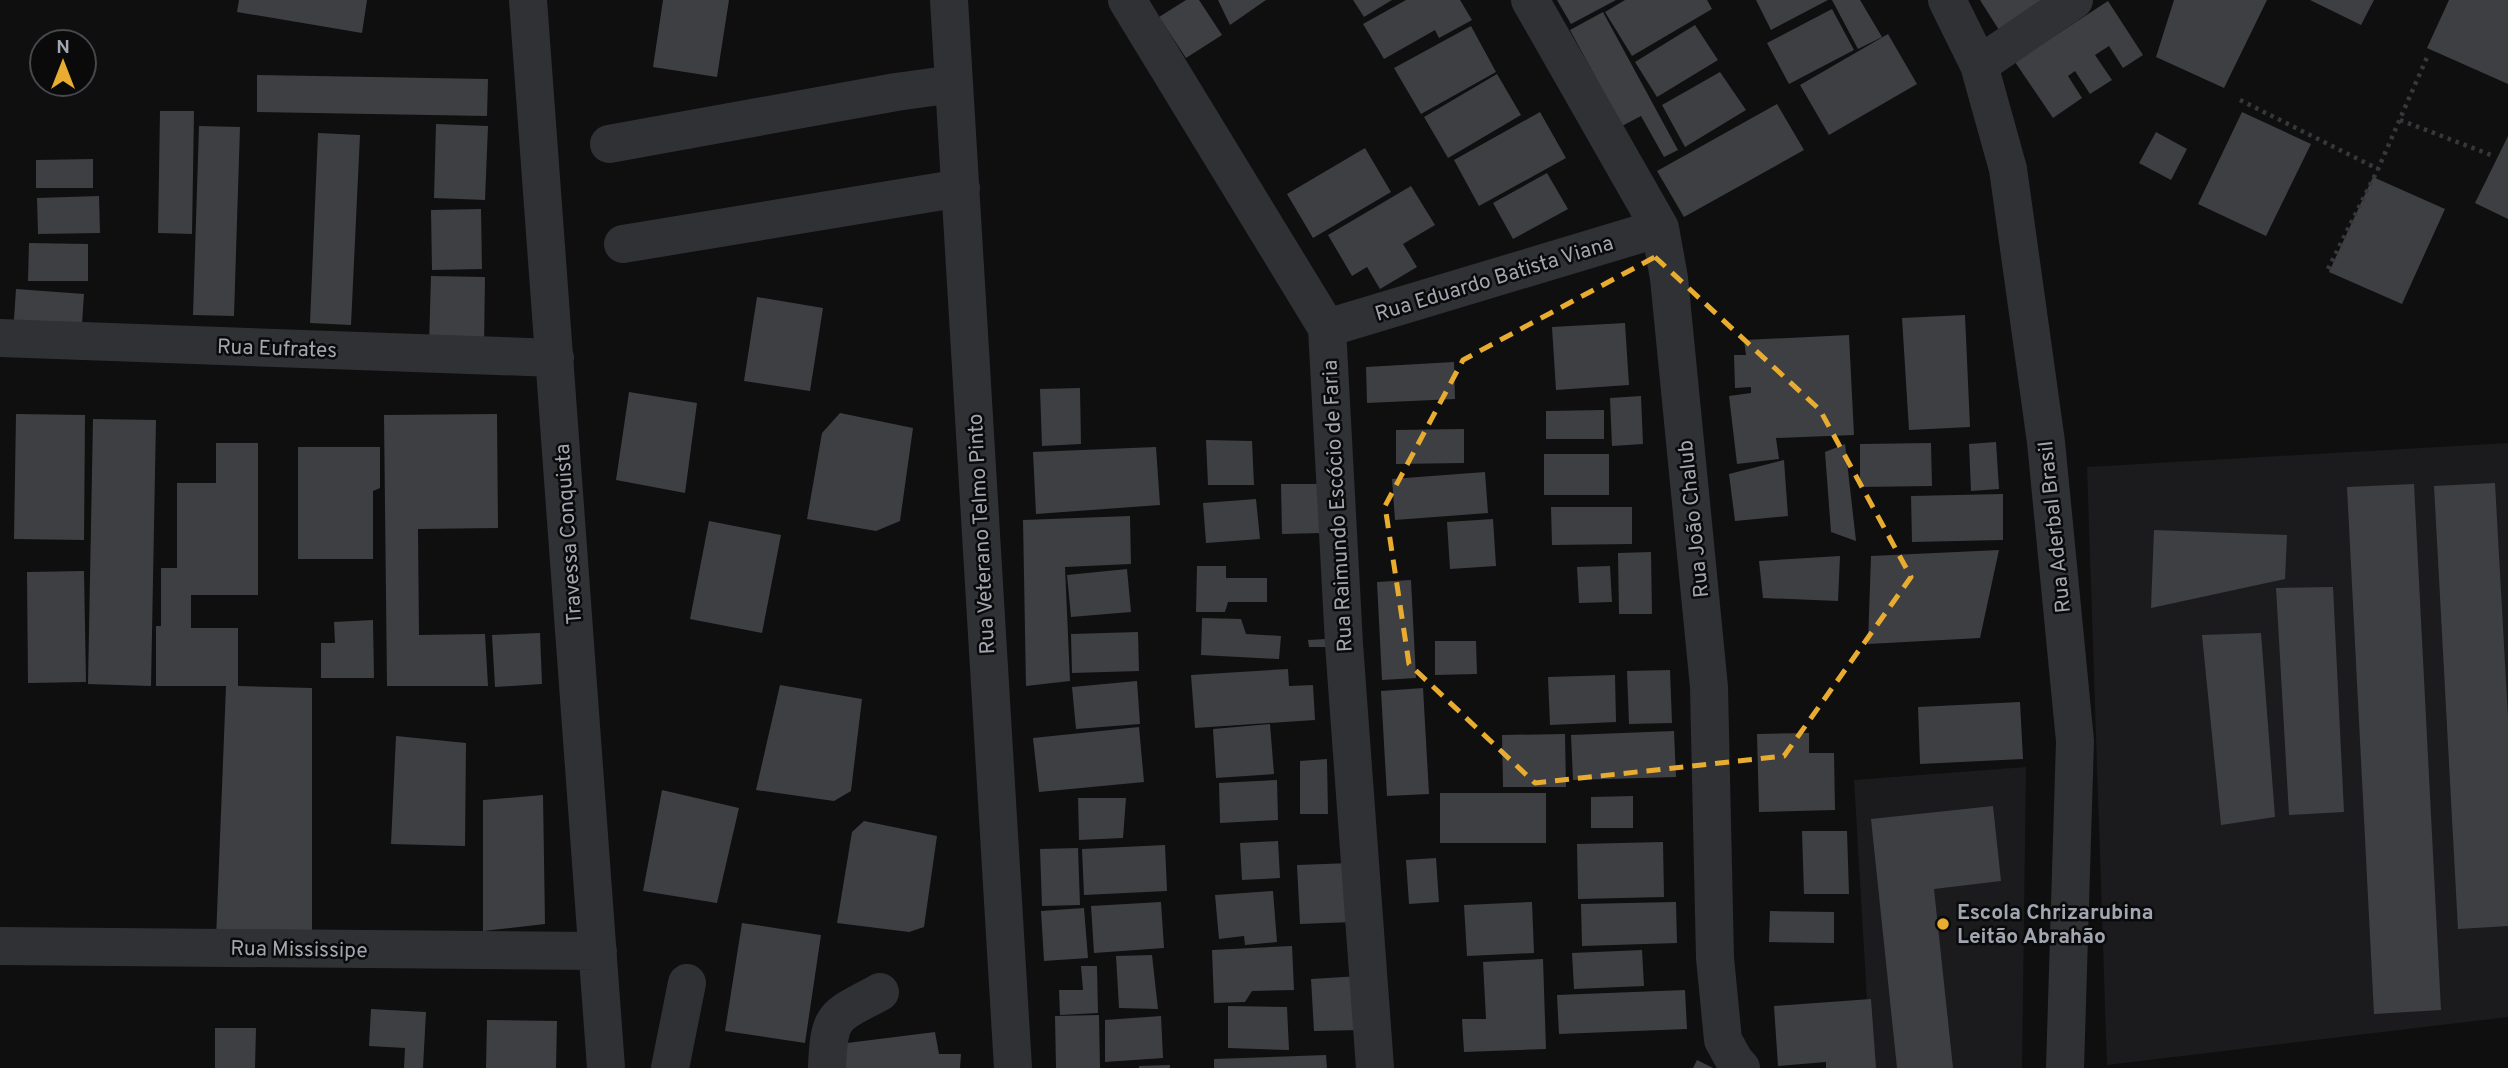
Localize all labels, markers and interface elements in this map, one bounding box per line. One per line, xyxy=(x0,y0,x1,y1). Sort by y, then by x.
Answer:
north arrow xyxy=(28,28,98,98)
text: N xyxy=(56,36,70,60)
street label: Rua Eduardo Batista Viana xyxy=(1372,230,1617,329)
street label: Rua Eufrates xyxy=(216,334,337,365)
street label: Rua Raimundo Escócio de Faria xyxy=(1317,359,1360,653)
street label: Rua Veterano Telmo Pinto xyxy=(963,413,1002,655)
street label: Rua João Chalub xyxy=(1673,439,1716,599)
street label: Rua Aderbal Brasil xyxy=(2033,439,2078,614)
street label: Travessa Conquista xyxy=(550,443,589,625)
place label: Escola Chrizarubina Leitão Abrahão xyxy=(1957,900,2153,951)
marker: Escola Chrizarubina Leitão Abrahão xyxy=(1935,916,1951,932)
street label: Rua Mississipe xyxy=(230,936,368,965)

